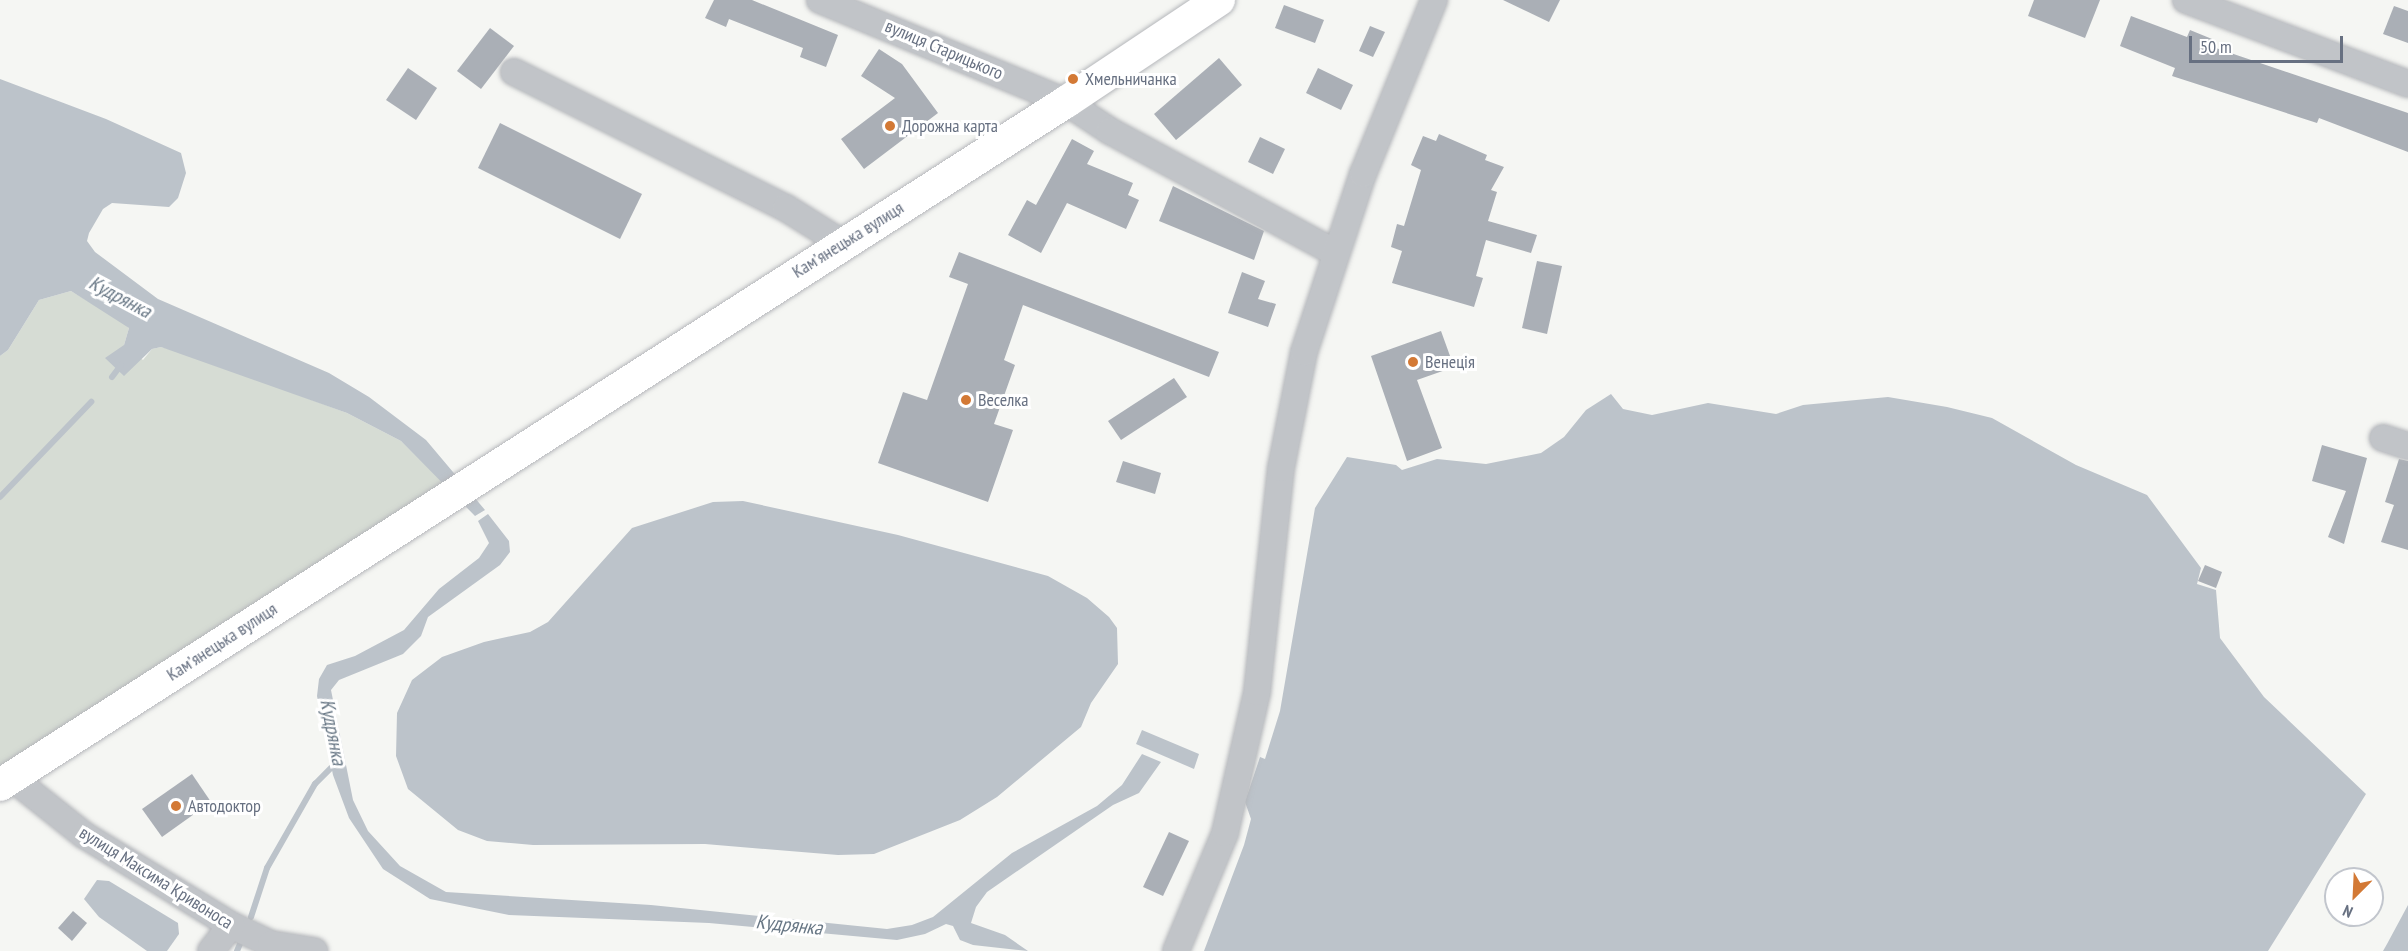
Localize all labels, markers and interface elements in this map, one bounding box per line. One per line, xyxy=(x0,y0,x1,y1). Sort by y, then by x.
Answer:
street label: вулиця Старицького xyxy=(882,15,1006,85)
scale bar xyxy=(2192,24,2346,62)
text: 50 m xyxy=(2200,35,2232,58)
place label: Хмельничанка xyxy=(1085,68,1177,90)
marker: Хмельничанка xyxy=(1066,72,1080,86)
place label: Дорожна карта xyxy=(902,115,998,137)
marker: Дорожна карта xyxy=(883,119,897,133)
street label: Камʼянецька вулиця xyxy=(788,197,908,283)
water label: Кудрянка xyxy=(85,271,155,323)
place label: Венеція xyxy=(1425,351,1475,373)
marker: Венеція xyxy=(1406,355,1420,369)
place label: Веселка xyxy=(978,389,1029,411)
marker: Веселка xyxy=(959,393,973,407)
street label: Камʼянецька вулиця xyxy=(163,598,281,686)
water label: Кудрянка xyxy=(315,697,351,767)
place label: Автодоктор xyxy=(188,795,261,817)
marker: Автодоктор xyxy=(169,799,183,813)
street label: вулиця Максима Кривоноса xyxy=(75,822,237,934)
north arrow xyxy=(2324,867,2384,927)
text: N xyxy=(2339,901,2356,923)
water label: Кудрянка xyxy=(755,910,823,940)

